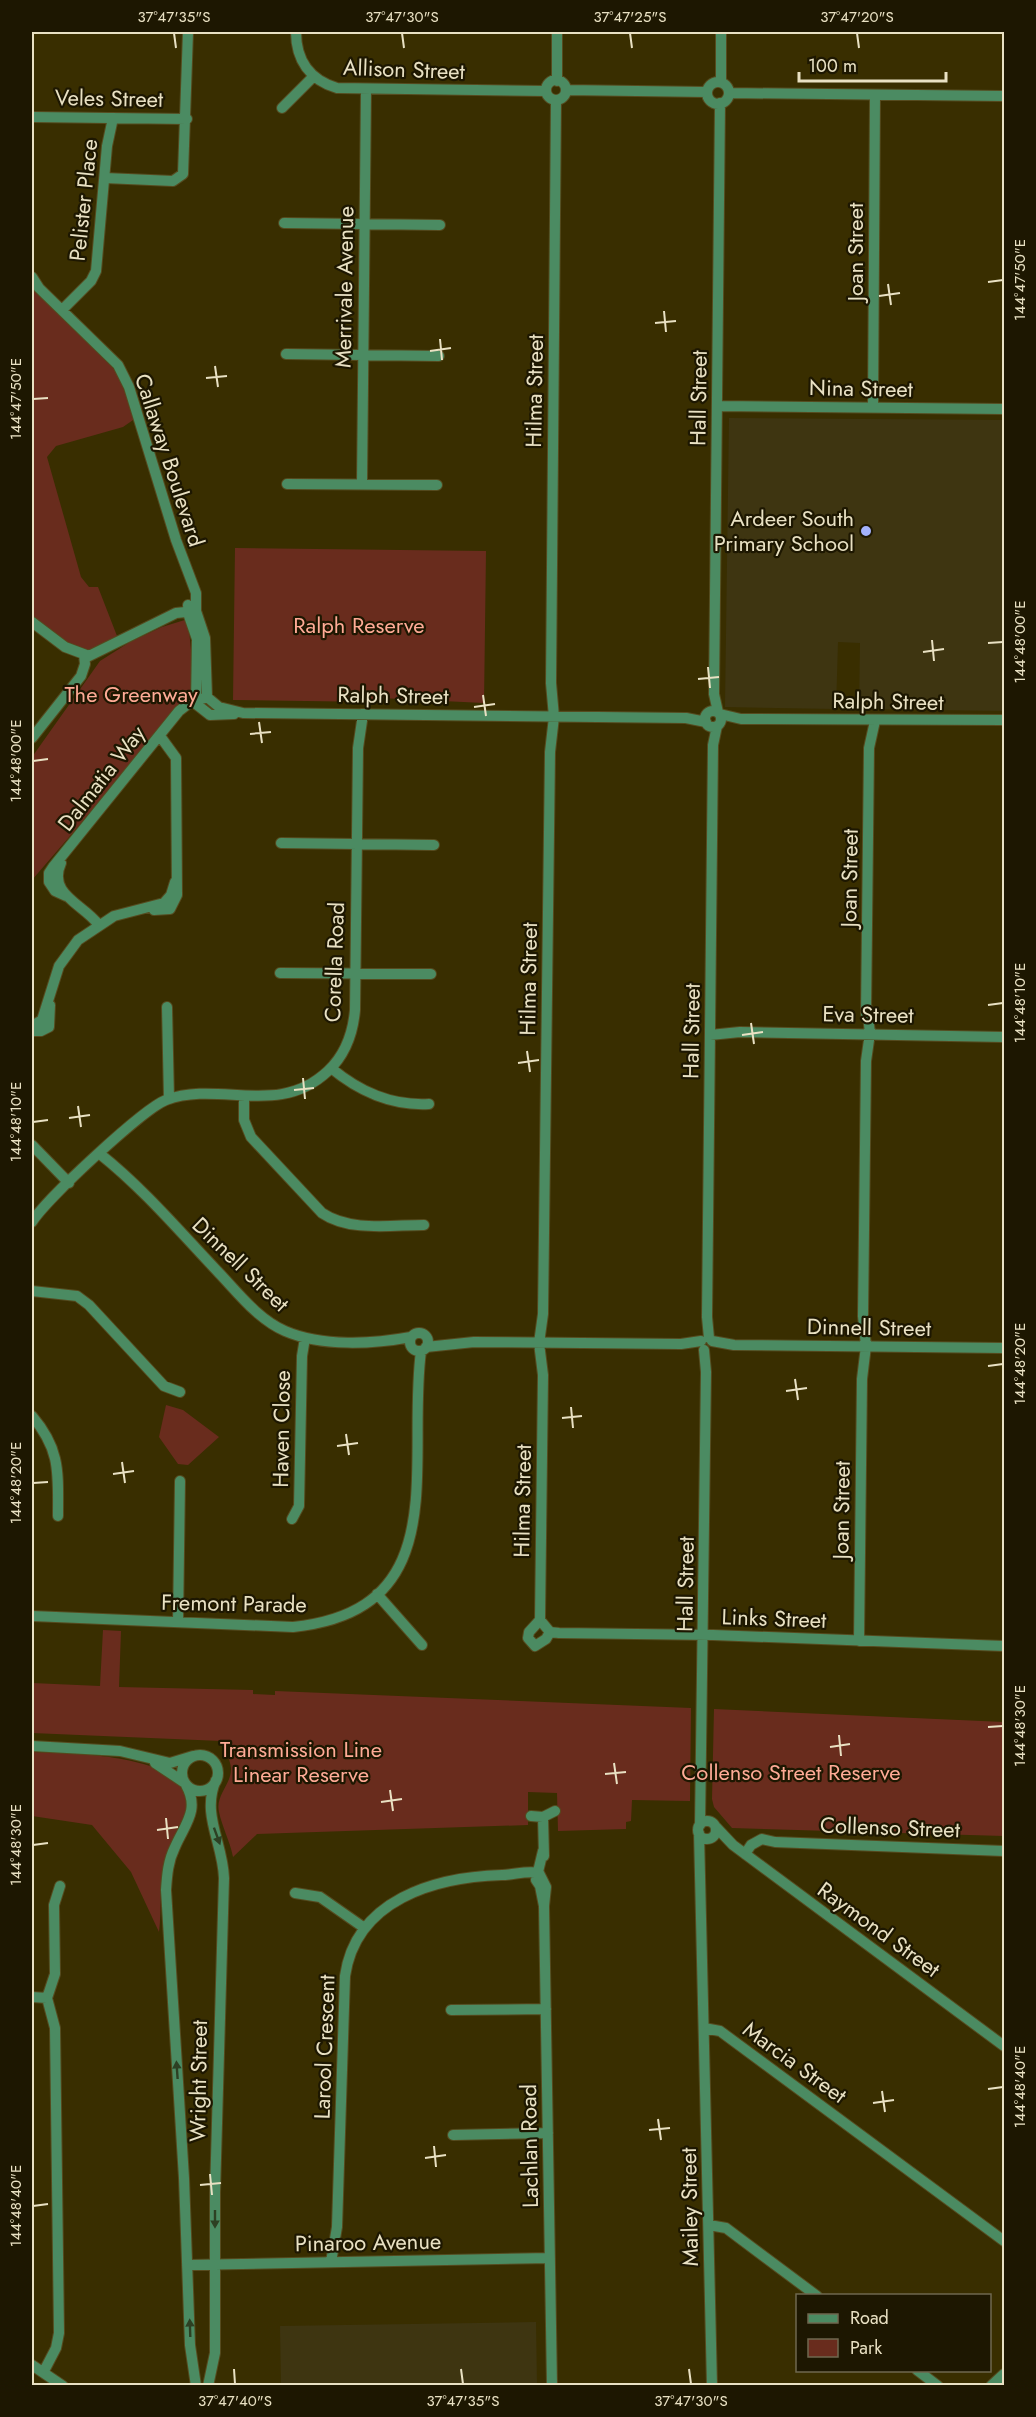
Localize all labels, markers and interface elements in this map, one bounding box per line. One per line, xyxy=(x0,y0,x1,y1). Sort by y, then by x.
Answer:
text: 37°47'35"S xyxy=(138,6,210,28)
text: 37°47'30"S xyxy=(365,6,439,28)
text: 37°47'25"S xyxy=(593,6,667,28)
text: 37°47'20"S xyxy=(820,6,894,28)
scale bar xyxy=(799,45,946,83)
street label: Allison Street xyxy=(343,51,466,87)
text: 100 m xyxy=(808,53,857,79)
street label: Veles Street xyxy=(55,81,164,115)
street label: Pelister Place xyxy=(61,137,105,263)
street label: Joan Street xyxy=(839,202,871,304)
street label: Merrivale Avenue xyxy=(327,206,361,368)
text: 144°47'50"E xyxy=(1009,239,1031,321)
street label: Hilma Street xyxy=(517,333,551,448)
street label: Hall Street xyxy=(681,349,715,446)
text: 144°47'50"E xyxy=(5,358,27,440)
street label: Callaway Boulevard xyxy=(127,369,213,551)
street label: Nina Street xyxy=(809,371,914,405)
place label: Ardeer South Primary School xyxy=(714,502,854,559)
marker: Ardeer South Primary School xyxy=(859,524,873,538)
text: 144°48'00"E xyxy=(1009,601,1031,683)
park label: Ralph Reserve xyxy=(293,609,425,641)
park label: The Greenway xyxy=(64,678,198,710)
street label: Ralph Street xyxy=(337,678,450,712)
street label: Ralph Street xyxy=(832,684,945,718)
street label: Dalmatia Way xyxy=(50,718,153,838)
text: 144°48'00"E xyxy=(5,720,27,802)
street label: Joan Street xyxy=(832,828,866,931)
street label: Corella Road xyxy=(316,901,352,1023)
street label: Hilma Street xyxy=(511,921,545,1036)
text: 144°48'10"E xyxy=(1009,963,1031,1043)
street label: Hall Street xyxy=(674,982,708,1079)
street label: Eva Street xyxy=(822,997,915,1031)
text: 144°48'10"E xyxy=(5,1082,27,1162)
street label: Dinnell Street xyxy=(185,1209,297,1319)
street label: Dinnell Street xyxy=(807,1310,932,1344)
text: 144°48'20"E xyxy=(1009,1323,1031,1405)
street label: Haven Close xyxy=(264,1370,298,1488)
text: 144°48'20"E xyxy=(5,1442,27,1524)
street label: Hilma Street xyxy=(505,1443,539,1558)
street label: Joan Street xyxy=(824,1460,858,1563)
street label: Hall Street xyxy=(668,1535,702,1632)
street label: Fremont Parade xyxy=(161,1586,307,1620)
street label: Links Street xyxy=(721,1600,828,1636)
text: 144°48'30"E xyxy=(1009,1685,1031,1767)
park label: Transmission Line Linear Reserve xyxy=(220,1733,382,1790)
park label: Collenso Street Reserve xyxy=(681,1756,901,1788)
text: 144°48'30"E xyxy=(5,1804,27,1886)
street label: Collenso Street xyxy=(819,1809,961,1845)
one-way arrow xyxy=(212,1827,222,1845)
street label: Raymond Street xyxy=(811,1873,948,1985)
street label: Larool Crescent xyxy=(305,1973,343,2120)
street label: Marcia Street xyxy=(736,2013,854,2111)
street label: Wright Street xyxy=(181,2019,215,2142)
text: 144°48'40"E xyxy=(1009,2046,1031,2128)
one-way arrow xyxy=(172,2060,182,2079)
street label: Lachlan Road xyxy=(512,2084,546,2208)
street label: Mailey Street xyxy=(672,2147,706,2267)
text: 144°48'40"E xyxy=(5,2165,27,2247)
one-way arrow xyxy=(210,2210,220,2229)
street label: Pinaroo Avenue xyxy=(295,2225,441,2259)
legend xyxy=(796,2294,991,2372)
text: Road xyxy=(850,2305,889,2331)
one-way arrow xyxy=(185,2318,194,2337)
text: Park xyxy=(850,2335,882,2361)
text: 37°47'40"S xyxy=(198,2390,272,2412)
text: 37°47'35"S xyxy=(427,2390,499,2412)
text: 37°47'30"S xyxy=(654,2390,728,2412)

